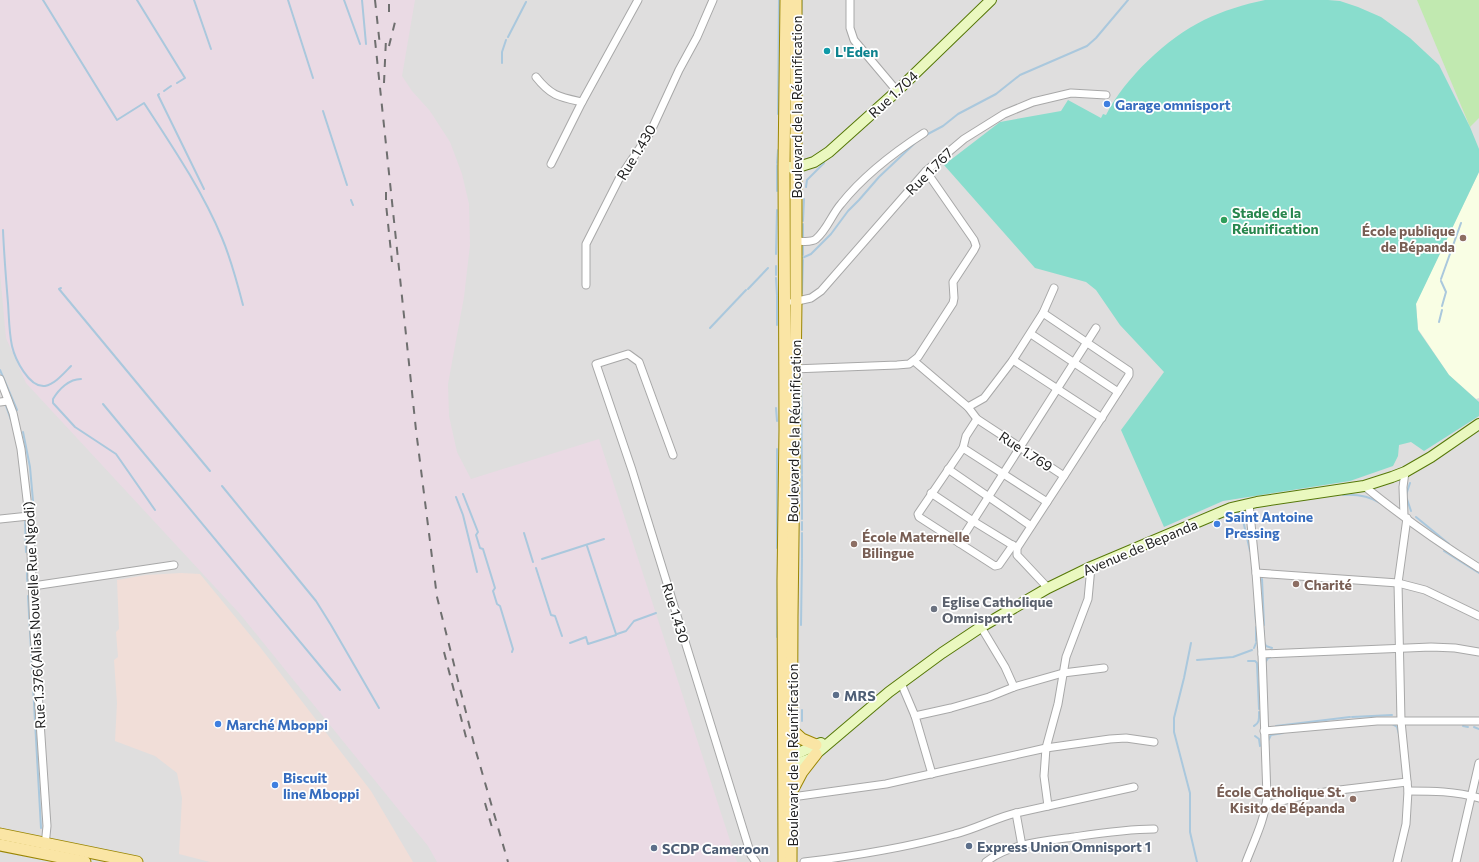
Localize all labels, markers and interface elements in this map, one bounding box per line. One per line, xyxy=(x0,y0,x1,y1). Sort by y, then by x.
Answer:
street label: Boulevard de la Réunification xyxy=(788,15,805,199)
place label: L'Eden xyxy=(835,43,878,60)
marker: L'Eden xyxy=(822,46,832,56)
street label: Rue 1.704 xyxy=(865,66,922,121)
place label: Garage omnisport xyxy=(1115,96,1231,113)
marker: Garage omnisport xyxy=(1102,99,1112,109)
street label: Rue 1.430 xyxy=(613,121,659,183)
street label: Rue 1.767 xyxy=(902,144,956,198)
place label: Stade de la Réunification xyxy=(1232,204,1319,237)
marker: Stade de la Réunification xyxy=(1219,215,1229,225)
place label: École publique de Bépanda xyxy=(1362,222,1455,255)
marker: École publique de Bépanda xyxy=(1458,233,1468,243)
street label: Boulevard de la Réunification xyxy=(784,339,804,523)
street label: Rue 1.769 xyxy=(996,427,1056,475)
street label: Rue 1.376(Alias Nouvelle Rue Ngodi) xyxy=(20,501,48,729)
place label: Saint Antoine Pressing xyxy=(1225,508,1313,541)
street label: Avenue de Bepanda xyxy=(1080,515,1200,579)
marker: Saint Antoine Pressing xyxy=(1212,519,1222,529)
place label: École Maternelle Bilingue xyxy=(862,528,970,561)
marker: École Maternelle Bilingue xyxy=(849,539,859,549)
place label: Charité xyxy=(1304,576,1352,593)
marker: Charité xyxy=(1291,579,1301,589)
street label: Rue 1.430 xyxy=(659,581,693,645)
place label: Eglise Catholique Omnisport xyxy=(942,593,1053,626)
marker: Eglise Catholique Omnisport xyxy=(929,604,939,614)
street label: Boulevard de la Réunification xyxy=(784,663,801,847)
place label: MRS xyxy=(844,687,876,704)
marker: MRS xyxy=(831,690,841,700)
place label: Marché Mboppi xyxy=(226,716,328,733)
marker: Marché Mboppi xyxy=(213,719,223,729)
place label: Biscuit line Mboppi xyxy=(283,769,360,802)
marker: Biscuit line Mboppi xyxy=(270,780,280,790)
place label: École Catholique St. Kisito de Bépanda xyxy=(1216,783,1345,816)
marker: École Catholique St. Kisito de Bépanda xyxy=(1348,794,1358,804)
place label: Express Union Omnisport 1 xyxy=(977,838,1151,855)
place label: SCDP Cameroon xyxy=(662,840,769,857)
marker: Express Union Omnisport 1 xyxy=(964,841,974,851)
marker: SCDP Cameroon xyxy=(649,843,659,853)

